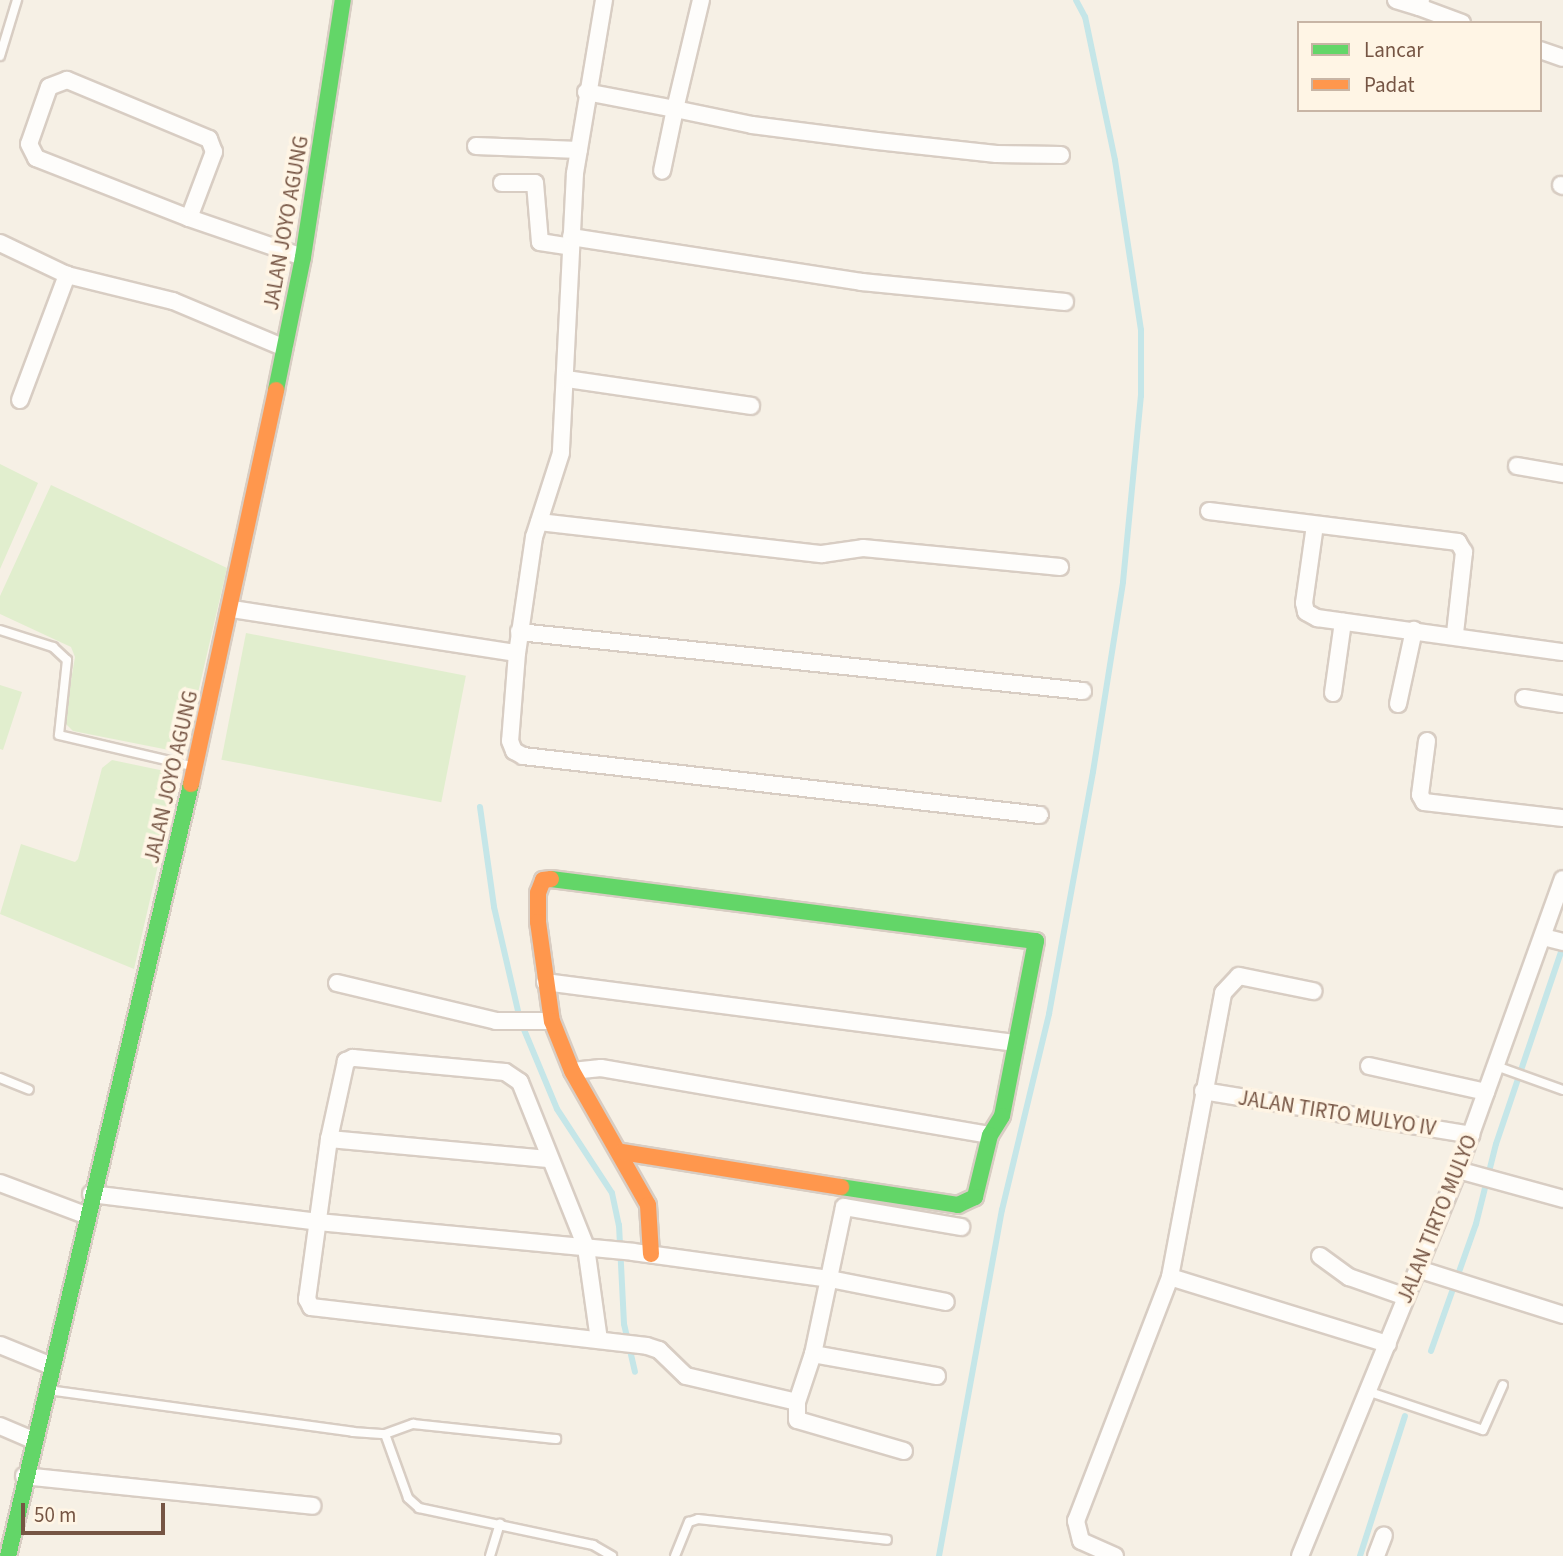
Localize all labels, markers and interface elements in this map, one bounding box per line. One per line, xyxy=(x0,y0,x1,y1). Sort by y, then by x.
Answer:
legend xyxy=(1297,21,1542,112)
text: Lancar xyxy=(1364,35,1424,65)
text: Padat xyxy=(1364,70,1415,100)
street label: JALAN JOYO AGUNG xyxy=(258,134,314,312)
street label: JALAN JOYO AGUNG xyxy=(139,688,203,866)
street label: JALAN TIRTO MULYO IV xyxy=(1236,1085,1438,1141)
street label: JALAN TIRTO MULYO xyxy=(1392,1131,1482,1307)
scale bar xyxy=(24,1490,168,1534)
text: 50 m xyxy=(34,1500,76,1530)

